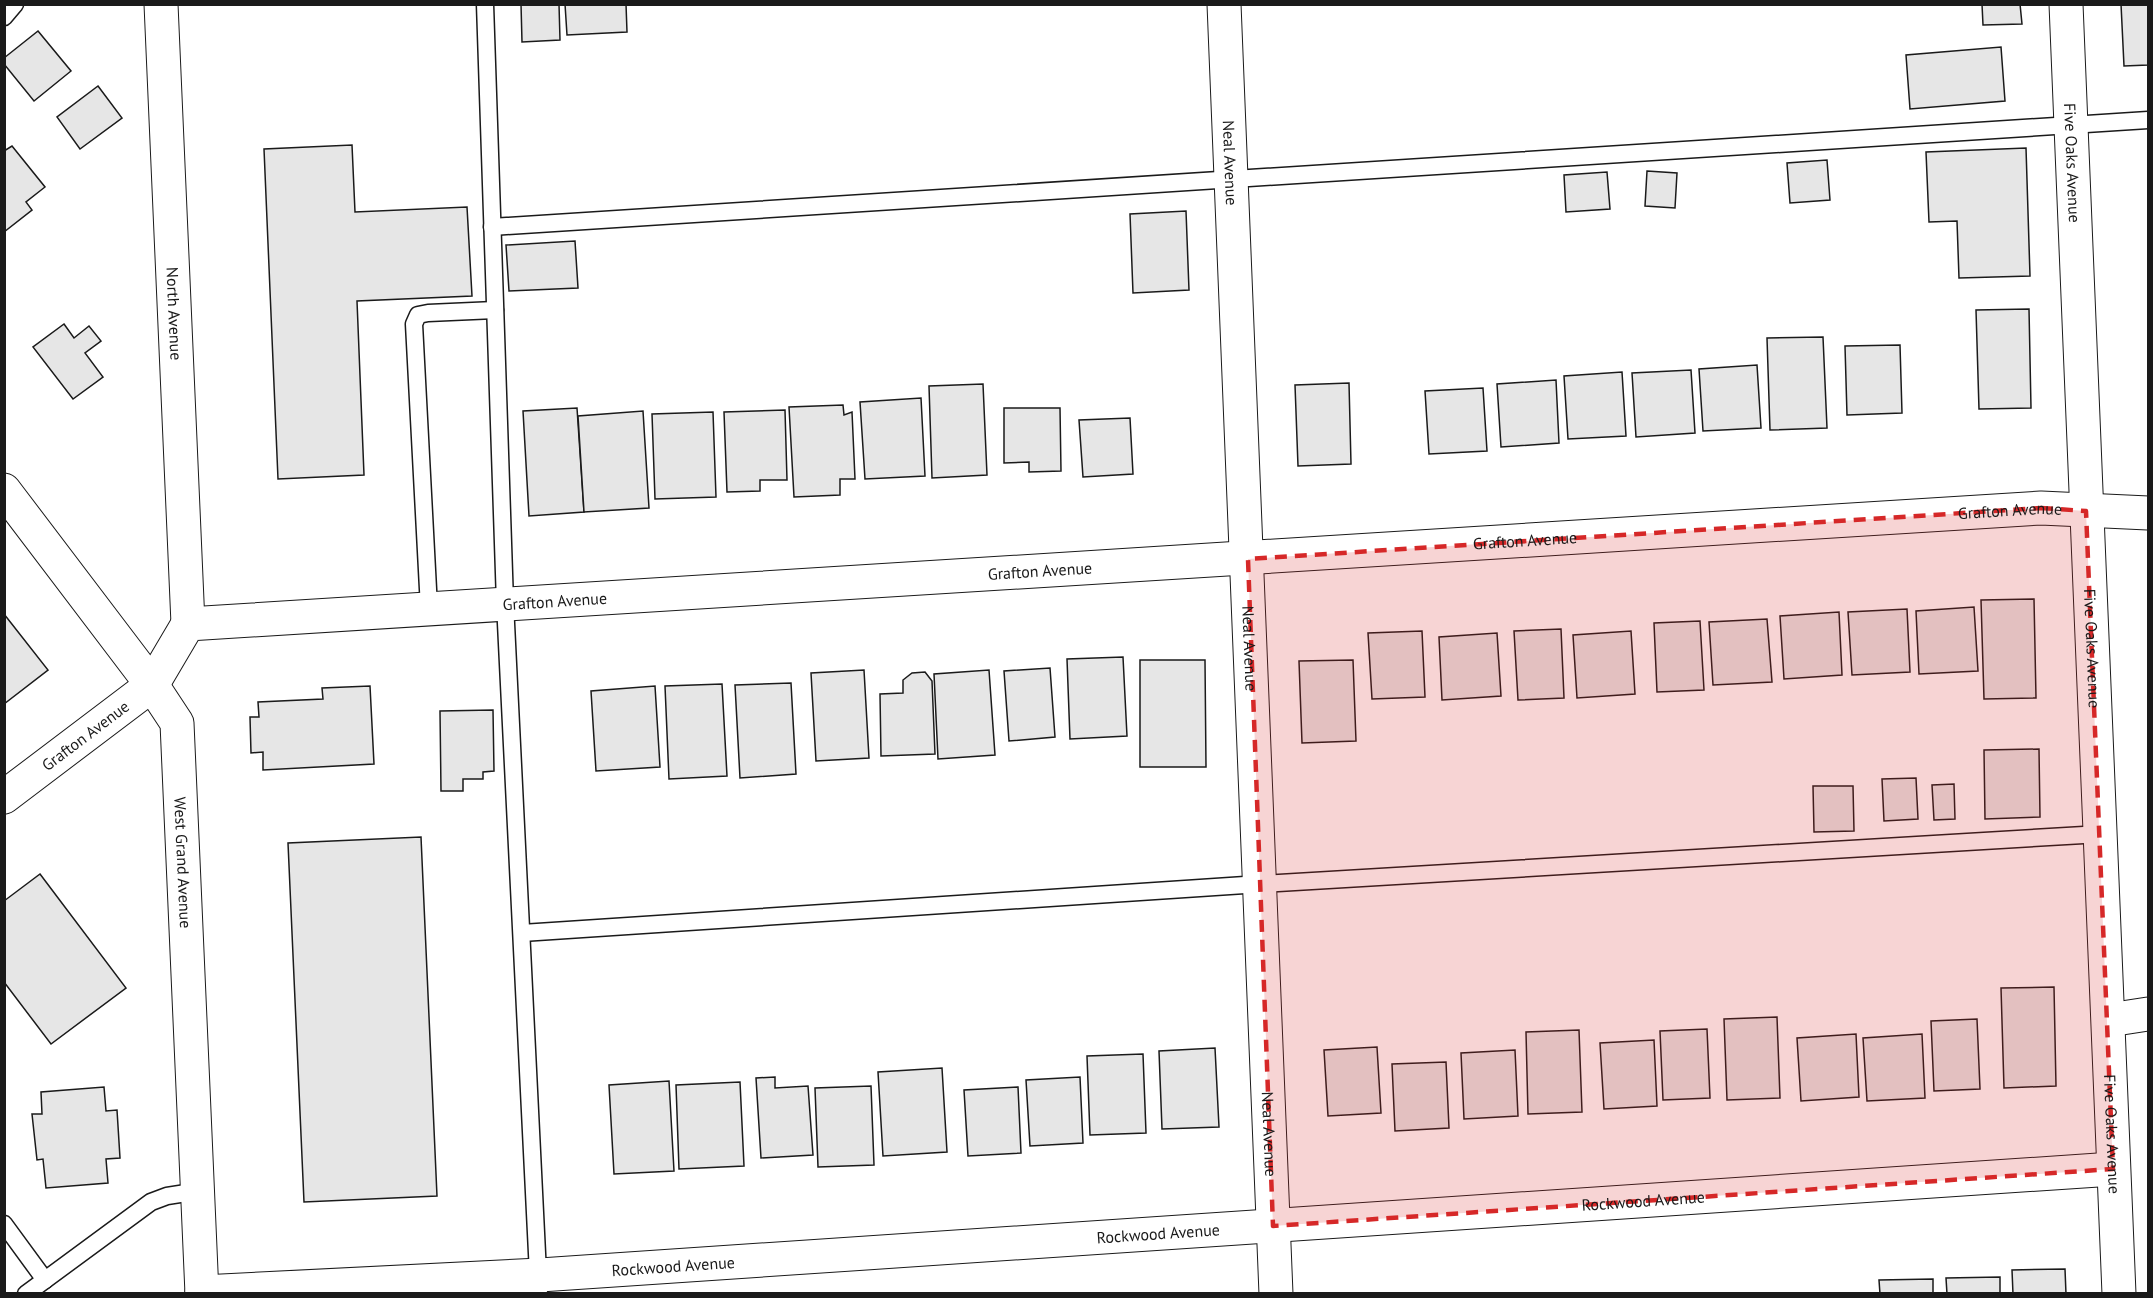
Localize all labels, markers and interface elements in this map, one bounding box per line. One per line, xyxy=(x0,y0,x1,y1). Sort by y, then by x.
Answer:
street label: Five Oaks Avenue xyxy=(2060,103,2085,223)
street label: Neal Avenue xyxy=(1219,120,1242,206)
street label: North Avenue xyxy=(162,267,187,361)
street label: Grafton Avenue xyxy=(1957,498,2063,523)
street label: Grafton Avenue xyxy=(1472,527,1578,554)
street label: Grafton Avenue xyxy=(987,557,1093,584)
street label: Grafton Avenue xyxy=(502,588,608,614)
street label: Five Oaks Avenue xyxy=(2080,588,2105,709)
street label: Neal Avenue xyxy=(1238,605,1262,692)
street label: Grafton Avenue xyxy=(38,696,133,775)
street label: West Grand Avenue xyxy=(170,796,196,929)
street label: Five Oaks Avenue xyxy=(2100,1074,2125,1194)
street label: Neal Avenue xyxy=(1258,1091,1281,1177)
street label: Rockwood Avenue xyxy=(1581,1187,1705,1215)
street label: Rockwood Avenue xyxy=(1096,1219,1220,1247)
street label: Rockwood Avenue xyxy=(611,1252,735,1280)

